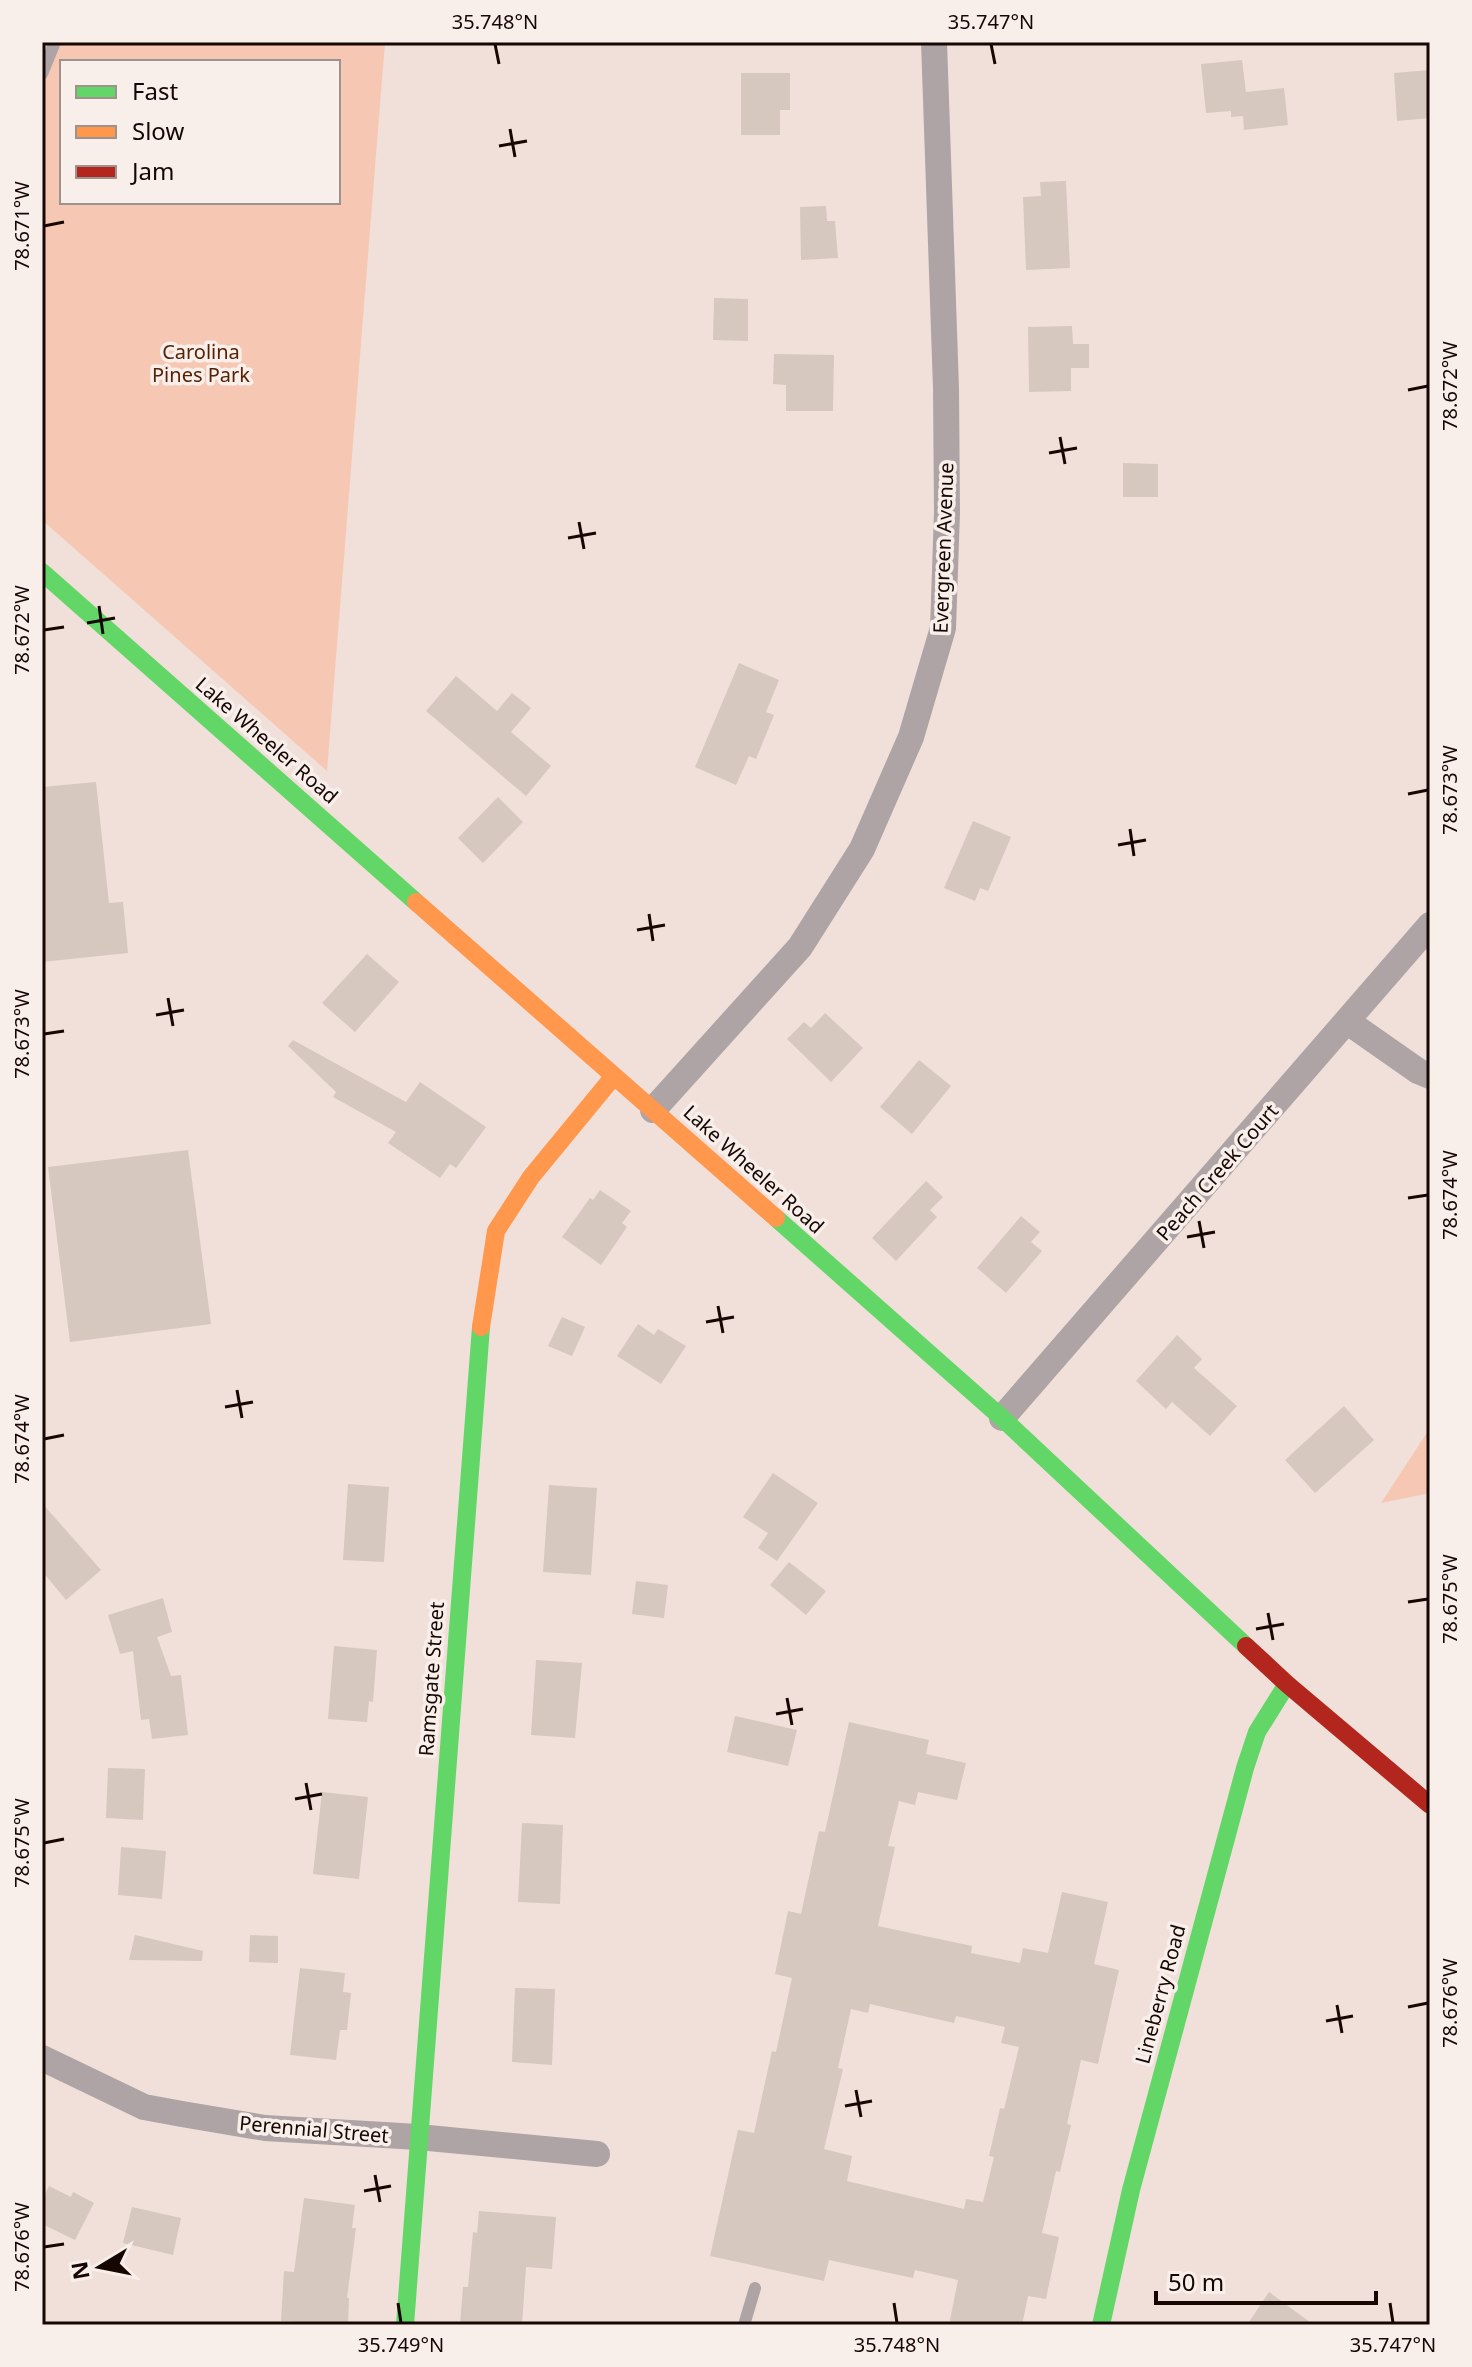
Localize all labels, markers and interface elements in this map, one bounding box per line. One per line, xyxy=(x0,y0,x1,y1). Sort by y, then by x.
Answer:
text: 35.748°N xyxy=(452,8,538,35)
text: 35.747°N xyxy=(948,8,1034,35)
legend xyxy=(60,60,340,204)
text: Fast xyxy=(132,74,178,107)
text: Slow xyxy=(132,114,184,147)
text: Jam xyxy=(130,154,174,187)
text: 78.671°W xyxy=(8,181,35,271)
park label: Carolina Pines Park xyxy=(152,338,250,388)
text: 78.672°W xyxy=(1436,341,1463,431)
street label: Evergreen Avenue xyxy=(927,462,959,634)
text: 78.672°W xyxy=(8,585,35,675)
street label: Lake Wheeler Road xyxy=(190,671,344,809)
text: 78.673°W xyxy=(1436,745,1463,835)
text: 78.673°W xyxy=(8,989,35,1079)
street label: Peach Creek Court xyxy=(1150,1098,1284,1246)
street label: Lake Wheeler Road xyxy=(678,1099,830,1239)
text: 78.674°W xyxy=(1436,1150,1463,1240)
text: 78.674°W xyxy=(8,1394,35,1484)
text: 78.675°W xyxy=(1436,1554,1463,1644)
street label: Ramsgate Street xyxy=(412,1601,450,1757)
text: 78.675°W xyxy=(8,1798,35,1888)
street label: Lineberry Road xyxy=(1128,1922,1192,2066)
text: 78.676°W xyxy=(1436,1958,1463,2048)
street label: Perennial Street xyxy=(238,2109,390,2149)
text: 78.676°W xyxy=(8,2202,35,2292)
north arrow xyxy=(60,2227,140,2307)
scale bar xyxy=(1156,2255,1376,2305)
text: N xyxy=(63,2259,96,2282)
text: 50 m xyxy=(1168,2265,1224,2298)
text: 35.749°N xyxy=(358,2331,444,2358)
text: 35.748°N xyxy=(854,2331,940,2358)
text: 35.747°N xyxy=(1350,2331,1436,2358)

